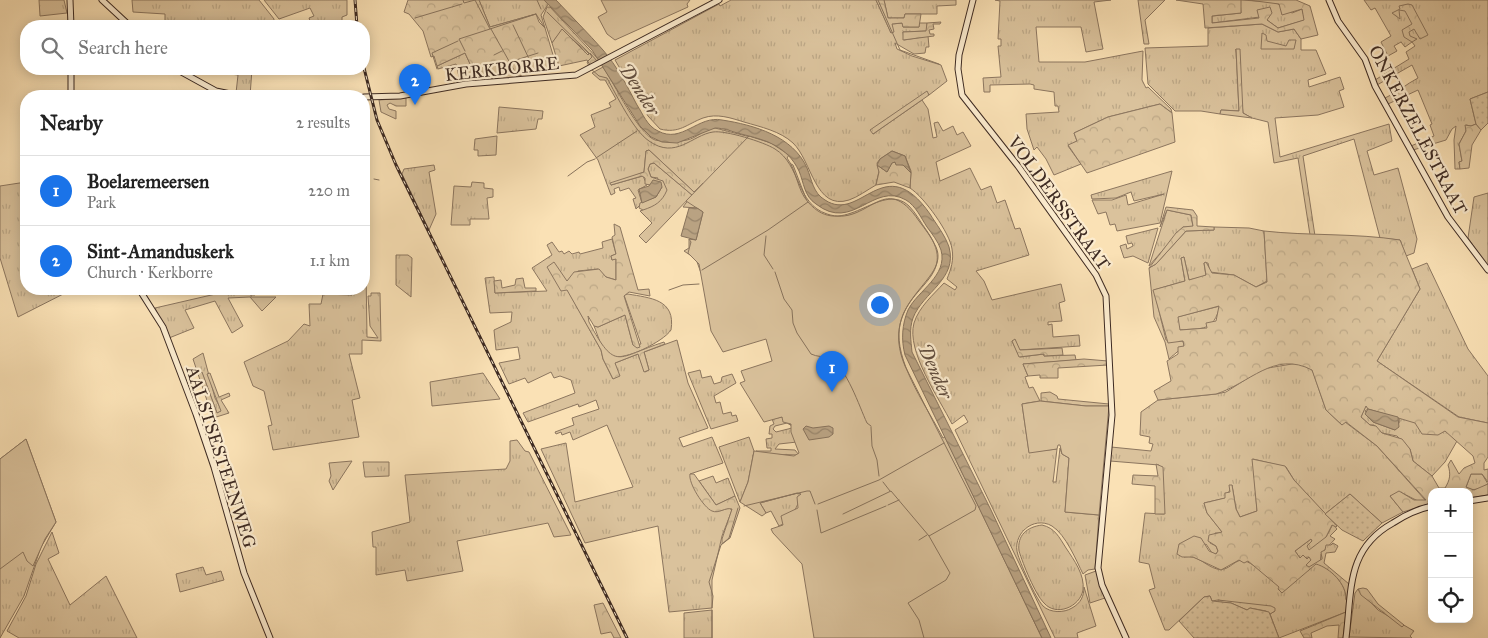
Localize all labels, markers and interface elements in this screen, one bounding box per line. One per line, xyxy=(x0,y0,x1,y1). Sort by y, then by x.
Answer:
search box xyxy=(20,20,370,75)
icon: search xyxy=(38,34,66,62)
text: Search here xyxy=(78,36,168,59)
street label: ONKERZELESTRAAT xyxy=(1364,41,1472,219)
street label: KERKBORRE xyxy=(444,52,560,86)
water label: Dender xyxy=(614,59,666,121)
pin: 2 xyxy=(399,64,431,105)
text: Nearby xyxy=(40,110,103,136)
text: 2 results xyxy=(296,113,350,132)
street label: VOLDERSSTRAAT xyxy=(1002,131,1115,274)
text: Boelaremeersen xyxy=(87,170,209,193)
text: 1 xyxy=(53,181,59,200)
text: 220 m xyxy=(308,181,350,200)
text: Park xyxy=(87,193,116,212)
text: Sint-Amanduskerk xyxy=(87,240,234,263)
text: 2 xyxy=(52,251,60,270)
text: 1.1 km xyxy=(310,251,350,270)
text: Church · Kerkborre xyxy=(87,263,213,282)
your location xyxy=(867,292,893,318)
water label: Dender xyxy=(913,340,958,403)
pin: 1 xyxy=(816,351,848,392)
street label: AALSTSESTEENWEG xyxy=(181,362,261,551)
map controls xyxy=(1428,488,1473,623)
button: + xyxy=(1428,488,1473,533)
button: − xyxy=(1428,533,1473,578)
button: locate xyxy=(1428,578,1473,623)

